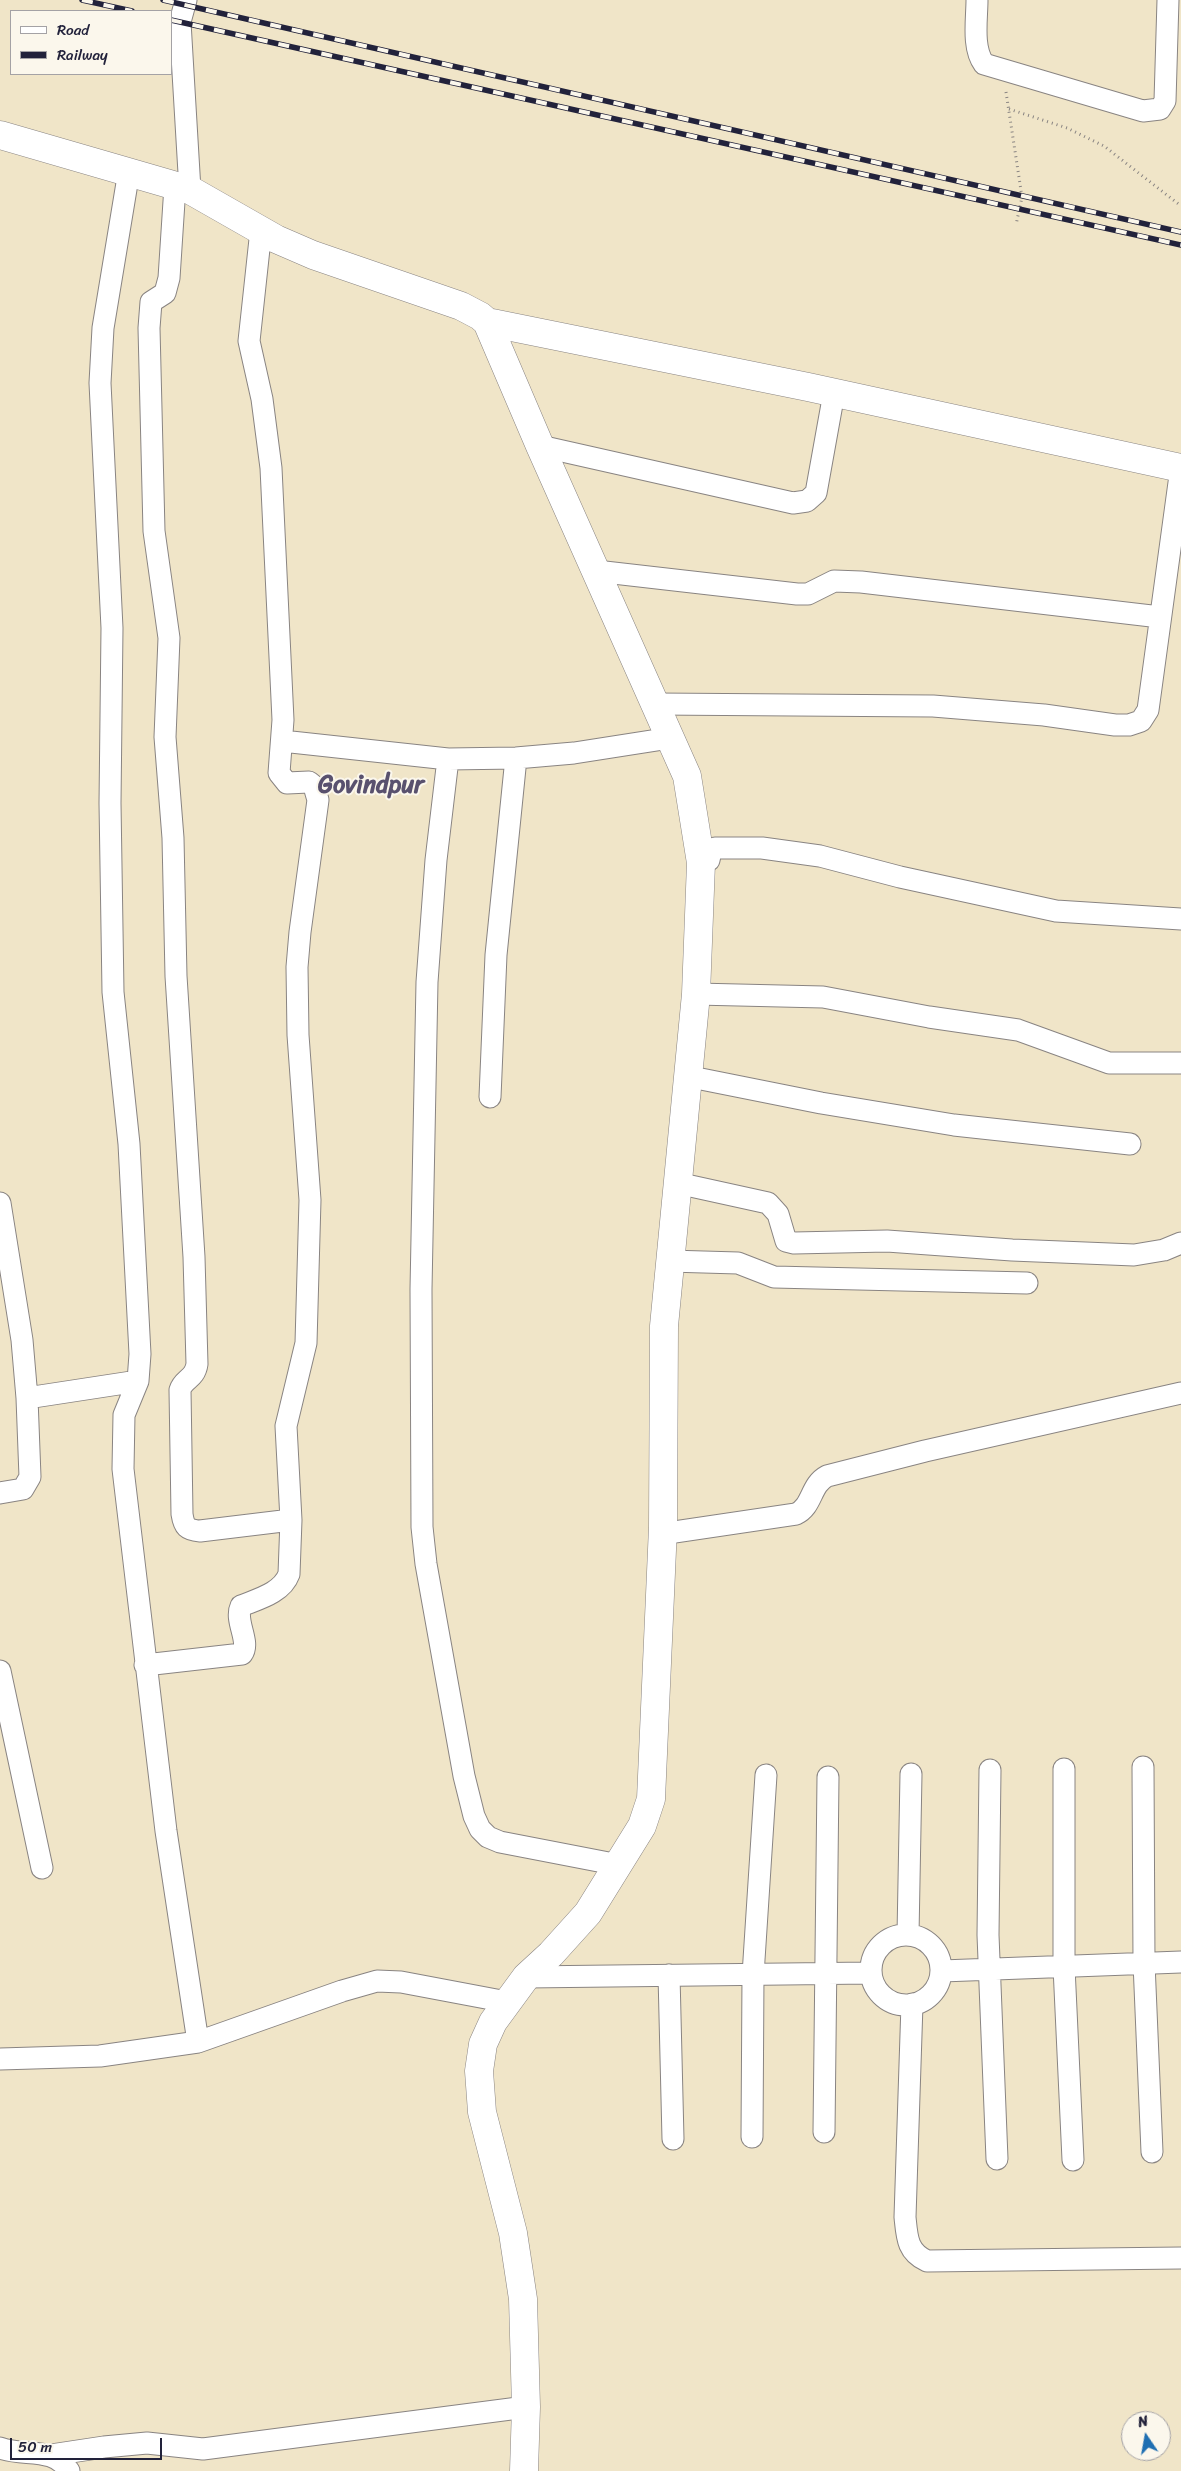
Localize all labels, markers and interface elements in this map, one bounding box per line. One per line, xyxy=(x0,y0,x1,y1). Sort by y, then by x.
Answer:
legend xyxy=(10,10,172,75)
text: Road xyxy=(57,17,89,43)
text: Railway xyxy=(57,42,108,68)
district label: Govindpur xyxy=(318,772,424,800)
text: N xyxy=(1136,2409,1150,2435)
north arrow xyxy=(1121,2411,1171,2461)
scale bar xyxy=(12,2428,165,2460)
text: 50 m xyxy=(18,2434,52,2460)

